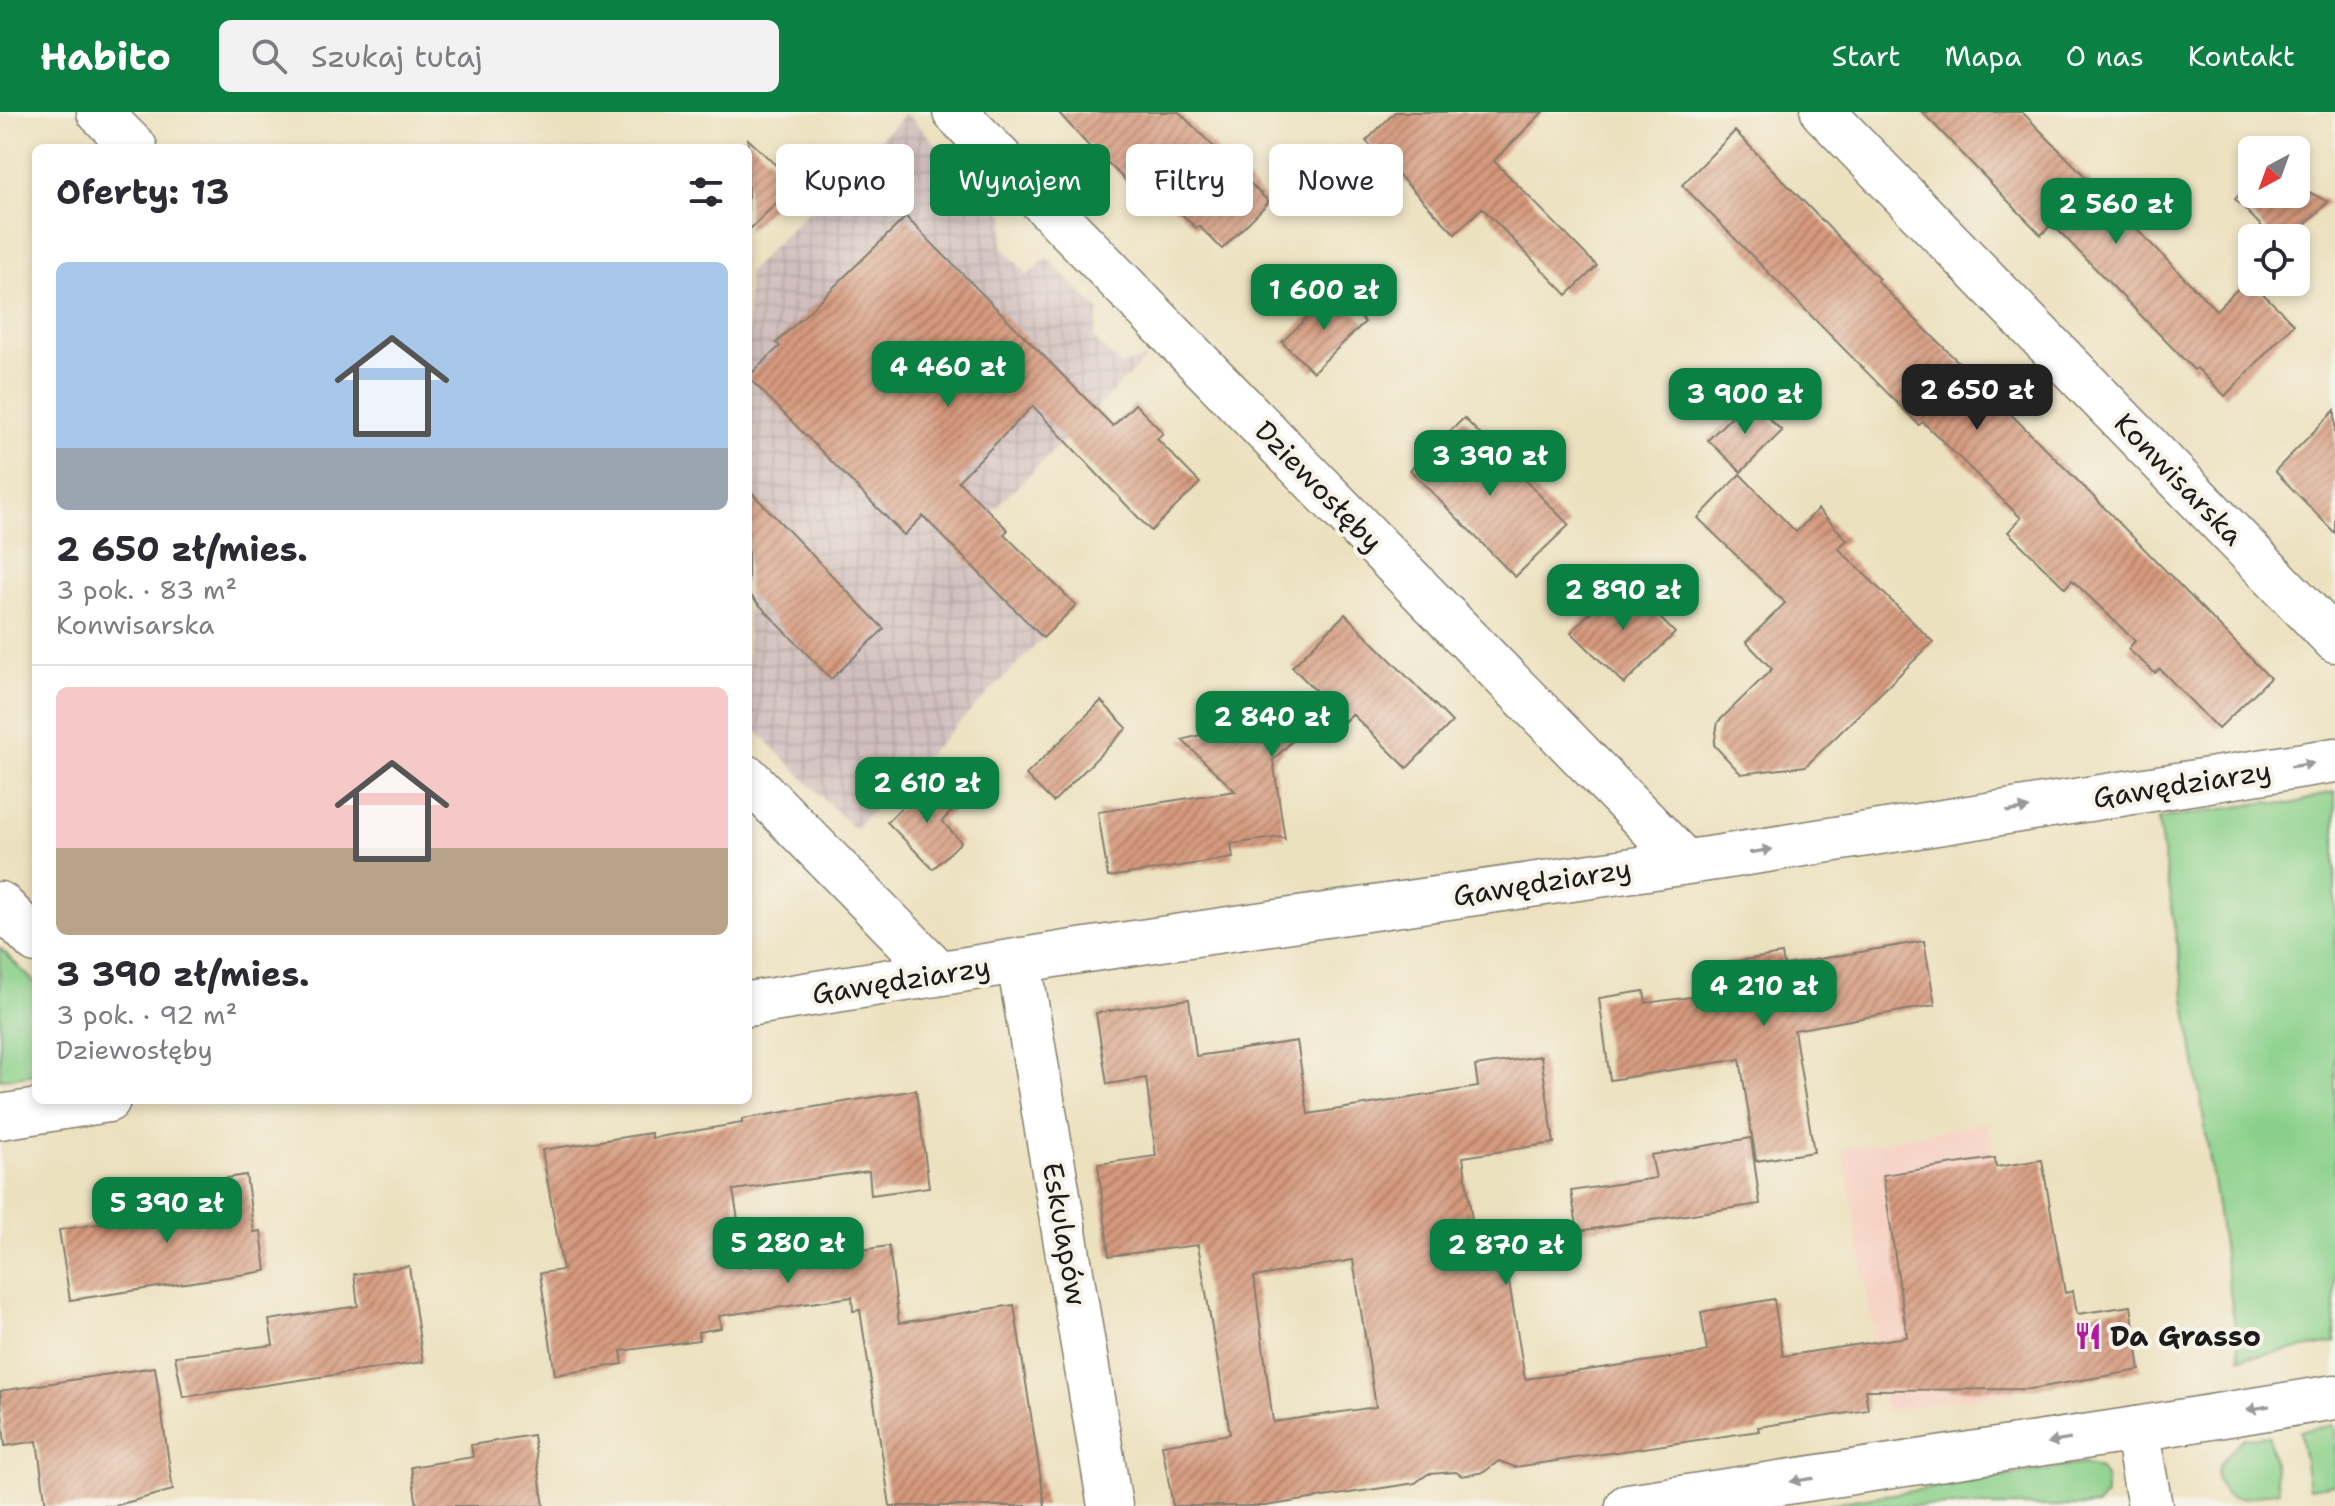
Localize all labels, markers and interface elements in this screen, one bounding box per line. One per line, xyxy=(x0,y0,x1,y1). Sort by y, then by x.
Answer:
search box xyxy=(219,20,779,92)
text: Habito xyxy=(40,31,171,82)
icon: search xyxy=(247,34,291,78)
text: Szukaj tutaj xyxy=(311,36,482,77)
text: Start xyxy=(1832,37,1900,75)
text: Mapa xyxy=(1944,37,2022,75)
text: O nas xyxy=(2066,37,2144,75)
text: Kontakt xyxy=(2188,37,2295,75)
north arrow xyxy=(2238,136,2310,208)
map controls xyxy=(2238,136,2310,296)
chip: Kupno xyxy=(776,144,914,216)
chip: Wynajem xyxy=(930,144,1110,216)
chip: Filtry xyxy=(1126,144,1253,216)
chip: Nowe xyxy=(1269,144,1403,216)
text: Oferty: 13 xyxy=(56,169,229,215)
icon: filters xyxy=(684,170,728,214)
pin: 2 560 zł xyxy=(2033,178,2199,246)
text: 2 560 zł xyxy=(2059,186,2173,221)
button: locate xyxy=(2238,224,2310,296)
pin: 1 600 zł xyxy=(1241,264,1407,332)
text: 1 600 zł xyxy=(1269,272,1379,307)
icon: home xyxy=(320,314,464,458)
pin: 4 460 zł xyxy=(865,341,1031,409)
text: 4 460 zł xyxy=(890,349,1006,384)
pin: 2 650 zł xyxy=(1894,364,2060,432)
pin: 3 900 zł xyxy=(1662,368,1828,436)
text: 2 650 zł xyxy=(1920,372,2034,407)
text: 3 900 zł xyxy=(1687,376,1803,411)
street label: Konwisarska xyxy=(2106,404,2252,554)
street label: Dziewosłęby xyxy=(1247,412,1391,560)
pin: 3 390 zł xyxy=(1407,430,1573,498)
text: 3 390 zł xyxy=(1432,438,1548,473)
text: 2 650 zł/mies. xyxy=(56,526,308,572)
pin: 2 890 zł xyxy=(1540,564,1706,632)
text: 3 pok. · 83 m² xyxy=(56,572,237,607)
text: 2 890 zł xyxy=(1565,572,1681,607)
text: Konwisarska xyxy=(56,607,215,642)
pin: 2 840 zł xyxy=(1189,691,1355,759)
text: 2 840 zł xyxy=(1214,699,1330,734)
icon: home xyxy=(320,739,464,883)
street label: Gawędziarzy xyxy=(2090,751,2274,817)
pin: 2 610 zł xyxy=(844,757,1010,825)
one-way arrow xyxy=(2290,758,2315,771)
text: 2 610 zł xyxy=(873,765,981,800)
one-way arrow xyxy=(2005,803,2030,816)
one-way arrow xyxy=(1749,844,1774,856)
street label: Gawędziarzy xyxy=(1450,849,1634,915)
street label: Gawędziarzy xyxy=(809,947,993,1013)
text: 3 390 zł/mies. xyxy=(56,951,310,997)
pin: 4 210 zł xyxy=(1681,960,1847,1028)
text: 4 210 zł xyxy=(1710,968,1818,1003)
text: 3 pok. · 92 m² xyxy=(56,997,237,1032)
text: Dziewosłęby xyxy=(56,1032,213,1067)
street label: Eskulapów xyxy=(1034,1159,1096,1309)
pin: 5 390 zł xyxy=(84,1177,250,1245)
text: 5 390 zł xyxy=(110,1185,224,1220)
pin: 5 280 zł xyxy=(705,1217,871,1285)
pin: 2 870 zł xyxy=(1423,1219,1589,1287)
text: 5 280 zł xyxy=(731,1225,845,1260)
text: 2 870 zł xyxy=(1448,1227,1564,1262)
place label: Da Grasso xyxy=(2110,1317,2261,1355)
restaurant icon: Da Grasso xyxy=(2073,1321,2103,1351)
one-way arrow xyxy=(2245,1403,2270,1415)
one-way arrow xyxy=(2046,1435,2071,1448)
one-way arrow xyxy=(1789,1474,1814,1487)

